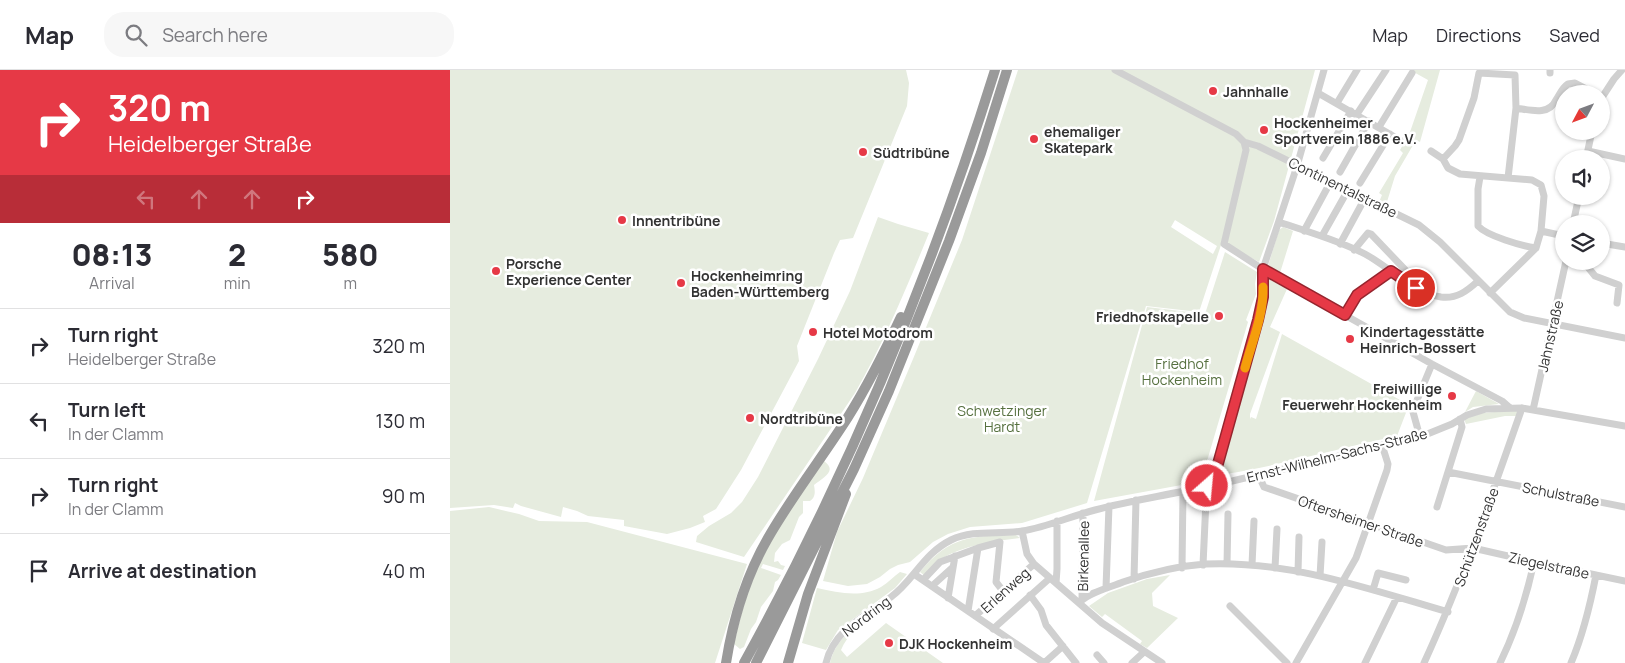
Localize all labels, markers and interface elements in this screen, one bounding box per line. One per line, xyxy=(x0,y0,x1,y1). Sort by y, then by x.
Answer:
search box xyxy=(104,12,454,57)
text: Map xyxy=(25,18,74,51)
icon: search xyxy=(122,21,150,49)
text: Search here xyxy=(162,22,268,48)
text: Map xyxy=(1372,23,1408,47)
text: Directions xyxy=(1436,23,1521,47)
text: Saved xyxy=(1549,23,1600,47)
place label: Jahnhalle xyxy=(1223,82,1289,101)
text: 320 m xyxy=(108,84,211,132)
marker: Jahnhalle xyxy=(1207,85,1219,97)
north arrow xyxy=(1555,85,1610,140)
map controls xyxy=(1555,85,1610,270)
icon: right xyxy=(25,90,90,155)
place label: Hockenheimer Sportverein 1886 e.V. xyxy=(1274,113,1417,148)
place label: ehemaliger Skatepark xyxy=(1044,122,1121,157)
marker: Hockenheimer Sportverein 1886 e.V. xyxy=(1258,124,1270,136)
text: Heidelberger Straße xyxy=(108,129,312,159)
marker: ehemaliger Skatepark xyxy=(1028,133,1040,145)
place label: Südtribüne xyxy=(873,143,950,162)
marker: Südtribüne xyxy=(857,146,869,158)
button: sound xyxy=(1555,150,1610,205)
street label: Continentalstraße xyxy=(1285,152,1401,222)
icon: left xyxy=(132,185,160,213)
icon: ahead xyxy=(185,185,213,213)
icon: ahead xyxy=(238,185,266,213)
icon: right xyxy=(291,185,319,213)
place label: Innentribüne xyxy=(632,211,720,230)
marker: Innentribüne xyxy=(616,214,628,226)
button: layers xyxy=(1555,215,1610,270)
text: 08:13 xyxy=(71,234,152,275)
text: 2 xyxy=(228,234,246,275)
text: 580 xyxy=(322,234,379,275)
place label: Porsche Experience Center xyxy=(506,254,632,289)
marker: Porsche Experience Center xyxy=(490,265,502,277)
place label: Hockenheimring Baden-Württemberg xyxy=(691,266,829,301)
pin xyxy=(1395,267,1437,309)
text: Arrival xyxy=(89,272,135,294)
text: min xyxy=(224,272,251,294)
text: m xyxy=(343,272,357,294)
icon: arrive xyxy=(1402,274,1430,302)
marker: Hockenheimring Baden-Württemberg xyxy=(675,277,687,289)
street label: Jahnstraße xyxy=(1533,298,1567,374)
place label: Friedhofskapelle xyxy=(1096,307,1209,326)
marker: Friedhofskapelle xyxy=(1213,310,1225,322)
text: Turn right xyxy=(68,322,158,348)
place label: Kindertagesstätte Heinrich-Bossert xyxy=(1360,322,1484,357)
place label: Hotel Motodrom xyxy=(823,323,933,342)
marker: Hotel Motodrom xyxy=(807,326,819,338)
icon: right xyxy=(25,332,53,360)
text: 320 m xyxy=(372,333,425,359)
marker: Kindertagesstätte Heinrich-Bossert xyxy=(1344,333,1356,345)
text: Heidelberger Straße xyxy=(68,348,216,370)
park label: Friedhof Hockenheim xyxy=(1142,354,1222,389)
place label: Freiwillige Feuerwehr Hockenheim xyxy=(1282,379,1442,414)
marker: Freiwillige Feuerwehr Hockenheim xyxy=(1446,390,1458,402)
text: Turn left xyxy=(68,397,146,423)
park label: Schwetzinger Hardt xyxy=(957,401,1047,436)
icon: left xyxy=(25,407,53,435)
text: 130 m xyxy=(376,408,425,434)
place label: Nordtribüne xyxy=(760,409,843,428)
marker: Nordtribüne xyxy=(744,412,756,424)
text: In der Clamm xyxy=(68,423,163,445)
street label: Ernst-Wilhelm-Sachs-Straße xyxy=(1245,423,1429,487)
position arrow xyxy=(1180,459,1232,511)
text: Turn right xyxy=(68,472,158,498)
street label: Schulstraße xyxy=(1521,477,1601,511)
icon: right xyxy=(25,482,53,510)
text: 90 m xyxy=(382,483,425,509)
street label: Schützenstraße xyxy=(1449,485,1503,589)
street label: Oftersheimer Straße xyxy=(1296,491,1426,551)
text: In der Clamm xyxy=(68,498,163,520)
street label: Birkenallee xyxy=(1073,521,1093,591)
street label: Ziegelstraße xyxy=(1507,547,1591,583)
icon: arrive xyxy=(25,557,53,585)
text: Arrive at destination xyxy=(68,558,257,584)
text: 40 m xyxy=(382,558,425,584)
street label: Erlenweg xyxy=(977,563,1033,617)
street label: Nordring xyxy=(838,592,894,640)
place label: DJK Hockenheim xyxy=(899,634,1012,653)
marker: DJK Hockenheim xyxy=(883,637,895,649)

